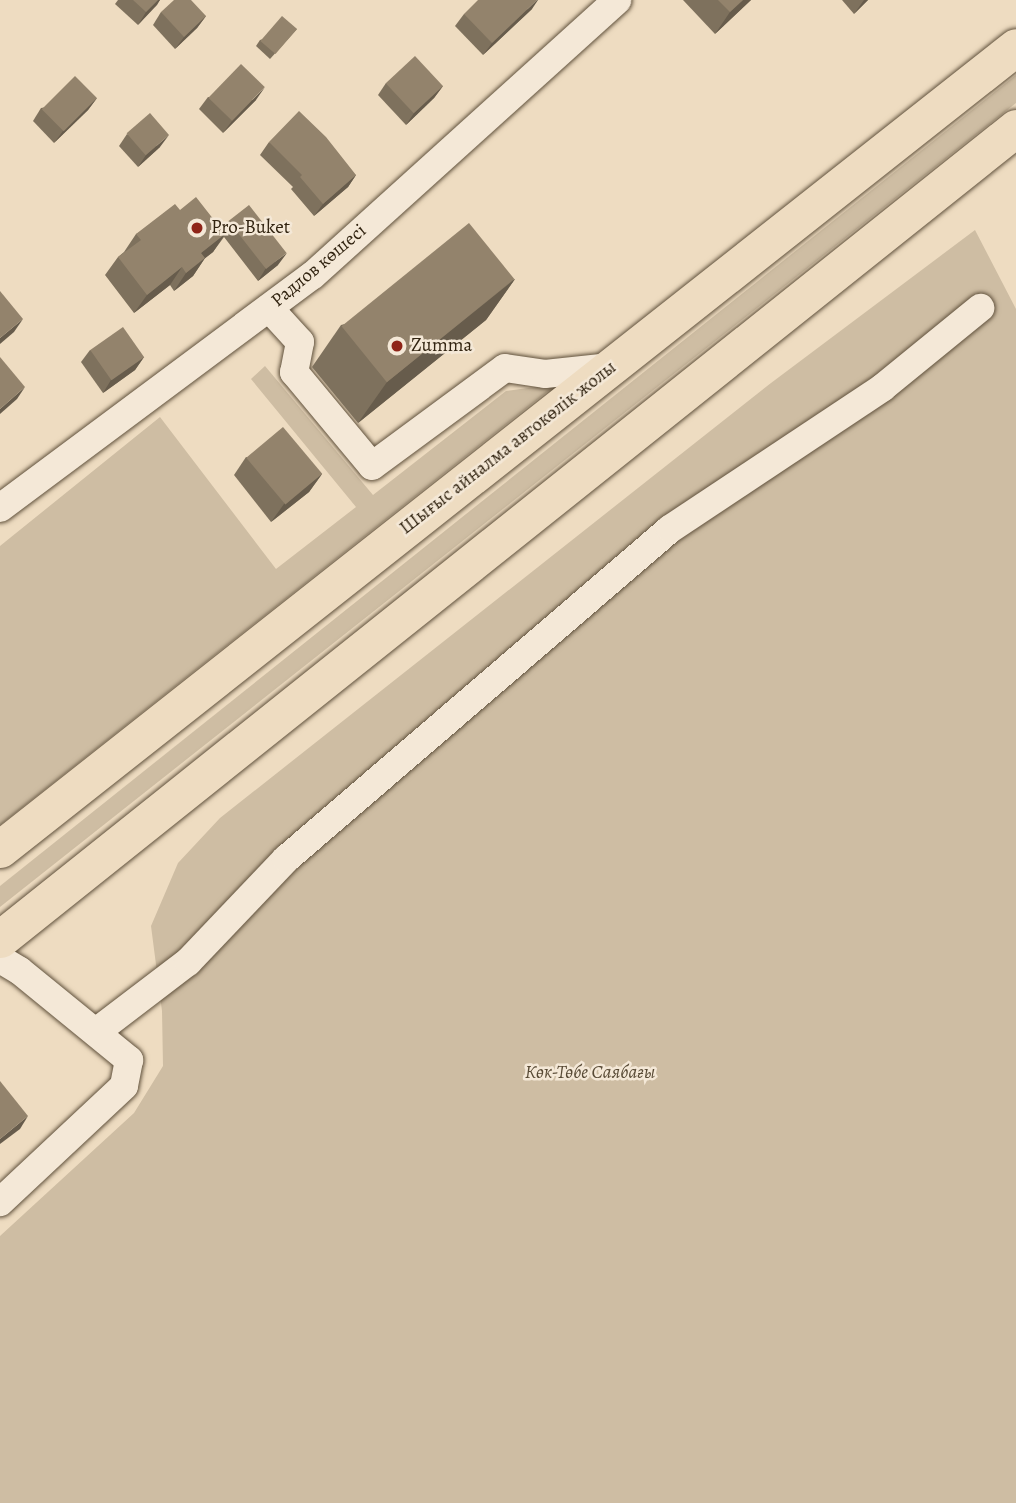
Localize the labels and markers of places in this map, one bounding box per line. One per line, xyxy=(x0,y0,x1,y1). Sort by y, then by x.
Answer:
place label: Pro-Buket xyxy=(211,217,290,239)
marker: Pro-Buket xyxy=(189,220,205,236)
place label: Zumma xyxy=(411,335,472,357)
marker: Zumma xyxy=(389,338,405,354)

